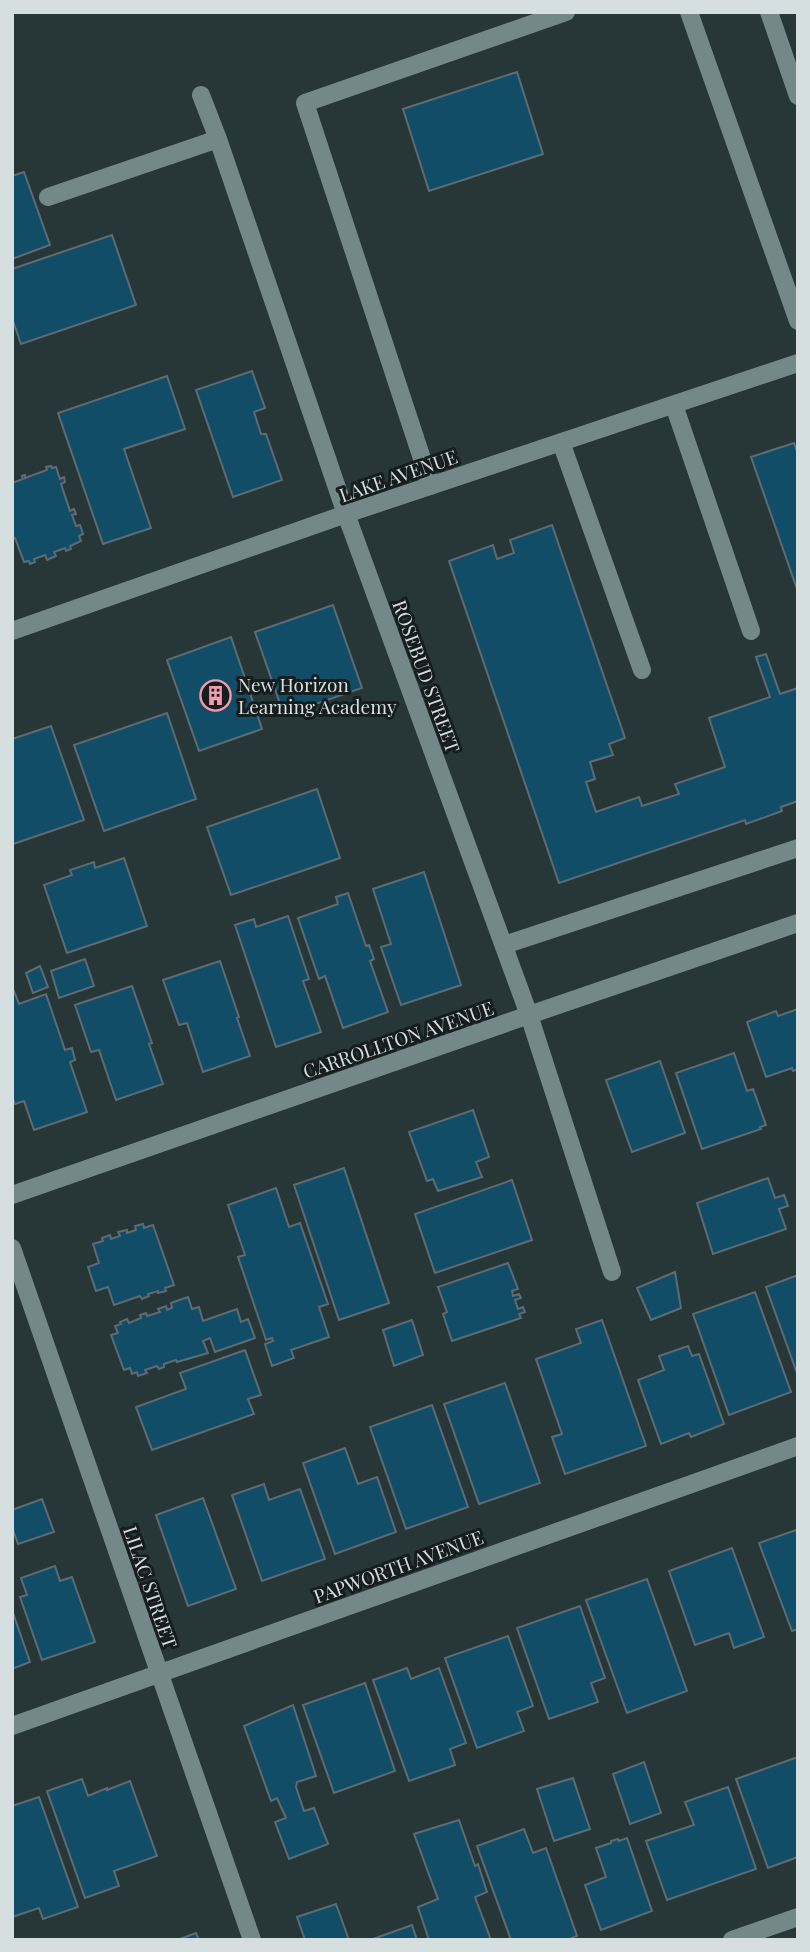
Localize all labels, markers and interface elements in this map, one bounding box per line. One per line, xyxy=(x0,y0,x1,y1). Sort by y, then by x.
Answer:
street label: LAKE AVENUE xyxy=(335,443,461,507)
street label: ROSEBUD STREET xyxy=(387,596,467,756)
place label: New Horizon Learning Academy xyxy=(238,671,397,719)
building icon: New Horizon Learning Academy xyxy=(198,678,232,712)
street label: CARROLLTON AVENUE xyxy=(299,994,497,1084)
street label: LILAC STREET xyxy=(118,1522,184,1652)
street label: PAPWORTH AVENUE xyxy=(310,1523,486,1609)

